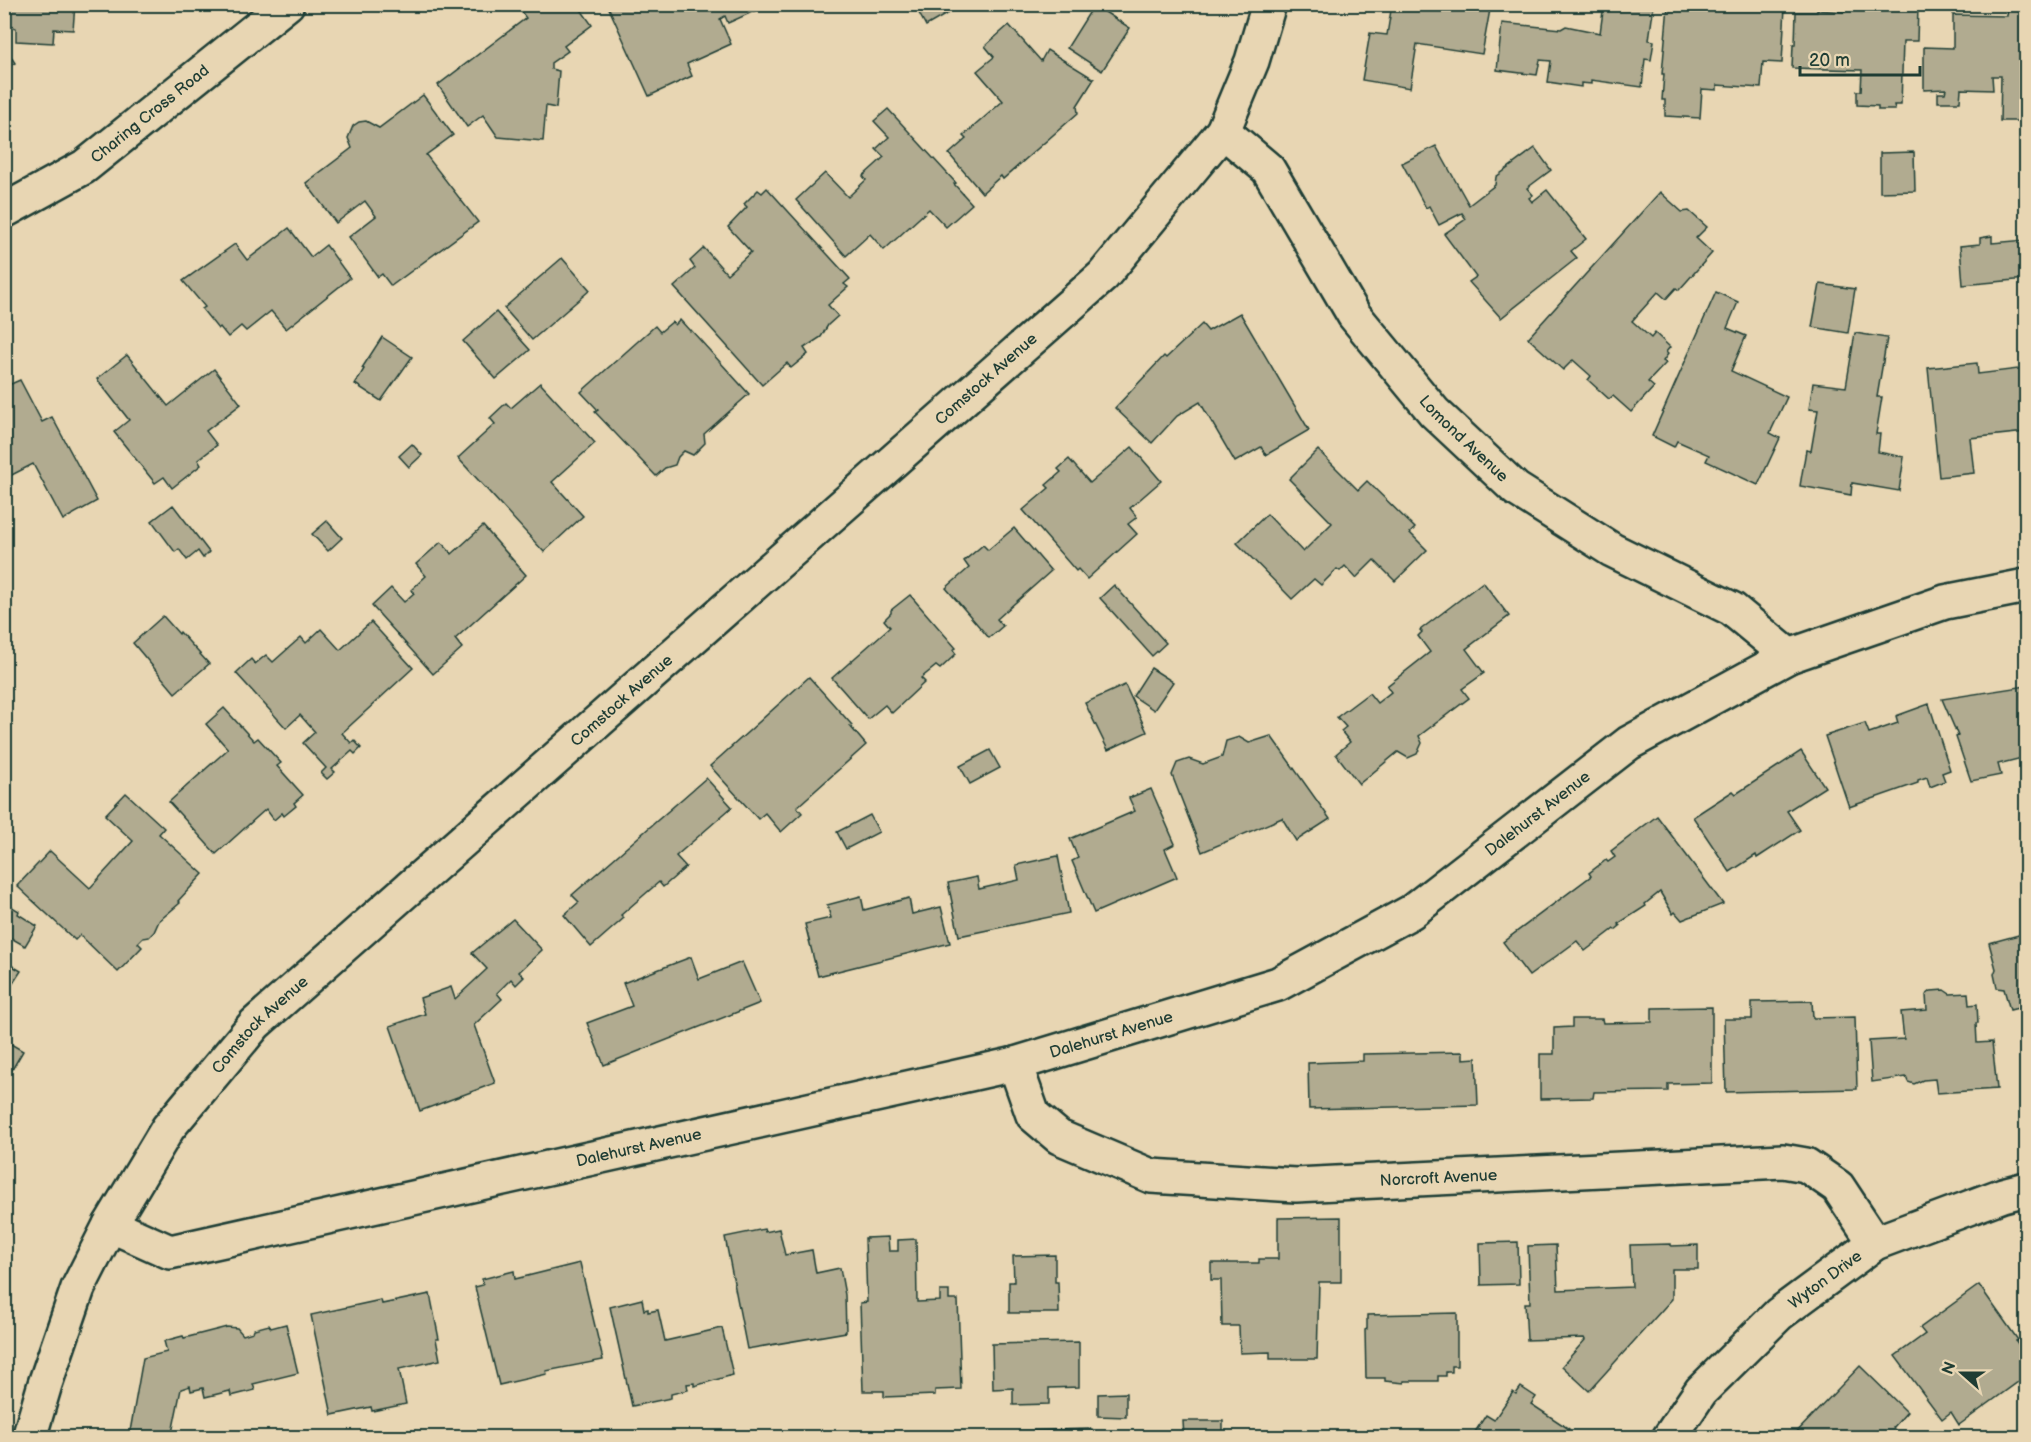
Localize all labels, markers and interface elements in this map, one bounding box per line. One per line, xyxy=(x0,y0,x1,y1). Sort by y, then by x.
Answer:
scale bar xyxy=(1800,39,1920,77)
text: 20 m xyxy=(1809,50,1850,71)
street label: Charing Cross Road xyxy=(87,61,213,167)
street label: Comstock Avenue xyxy=(931,329,1041,429)
street label: Lomond Avenue xyxy=(1415,392,1512,486)
street label: Comstock Avenue xyxy=(567,650,677,751)
street label: Dalehurst Avenue xyxy=(1481,767,1595,860)
street label: Comstock Avenue xyxy=(208,972,312,1078)
street label: Dalehurst Avenue xyxy=(1047,1007,1176,1062)
street label: Dalehurst Avenue xyxy=(574,1124,704,1171)
street label: Norcroft Avenue xyxy=(1379,1166,1498,1190)
street label: Wyton Drive xyxy=(1785,1246,1866,1313)
north arrow xyxy=(1932,1343,1992,1403)
text: N xyxy=(1938,1359,1960,1377)

